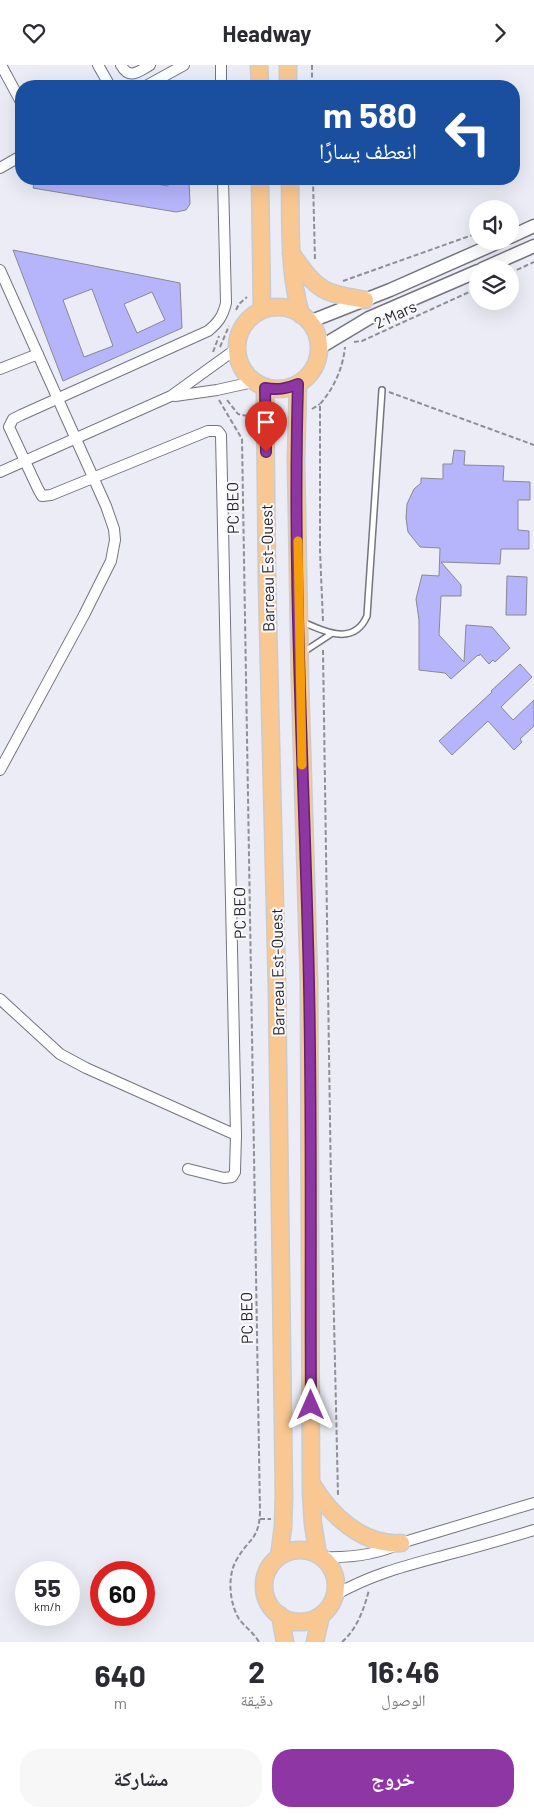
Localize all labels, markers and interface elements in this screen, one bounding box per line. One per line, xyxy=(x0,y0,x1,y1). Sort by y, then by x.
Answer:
icon: heart xyxy=(20,19,48,47)
icon: forward xyxy=(486,19,514,47)
text: Headway xyxy=(223,20,311,46)
text: 580 m xyxy=(323,93,417,135)
icon: left xyxy=(435,100,500,165)
text: انعطف يسارًا xyxy=(319,137,417,163)
map controls xyxy=(469,200,519,310)
button: sound xyxy=(469,200,519,250)
button: layers xyxy=(469,260,519,310)
street label: 2 Mars xyxy=(371,296,419,332)
pin xyxy=(245,401,287,452)
icon: arrive xyxy=(252,408,280,436)
street label: PC BEO xyxy=(222,482,242,534)
street label: Barreau Est-Ouest xyxy=(256,504,278,632)
street label: PC BEO xyxy=(229,887,249,939)
street label: Barreau Est-Ouest xyxy=(266,908,288,1036)
street label: PC BEO xyxy=(236,1292,256,1344)
position arrow xyxy=(284,1378,336,1430)
speed limit sign: 60 xyxy=(90,1561,155,1626)
text: 55 xyxy=(34,1572,61,1602)
text: km/h xyxy=(34,1599,61,1613)
text: 2 xyxy=(248,1653,265,1689)
text: 16:46 xyxy=(368,1653,439,1689)
text: 640 xyxy=(95,1657,146,1693)
text: دقيقة xyxy=(240,1690,273,1709)
text: الوصول xyxy=(381,1690,426,1709)
text: m xyxy=(114,1693,127,1712)
button: مشاركة xyxy=(20,1749,262,1807)
button: خروج xyxy=(272,1749,514,1807)

